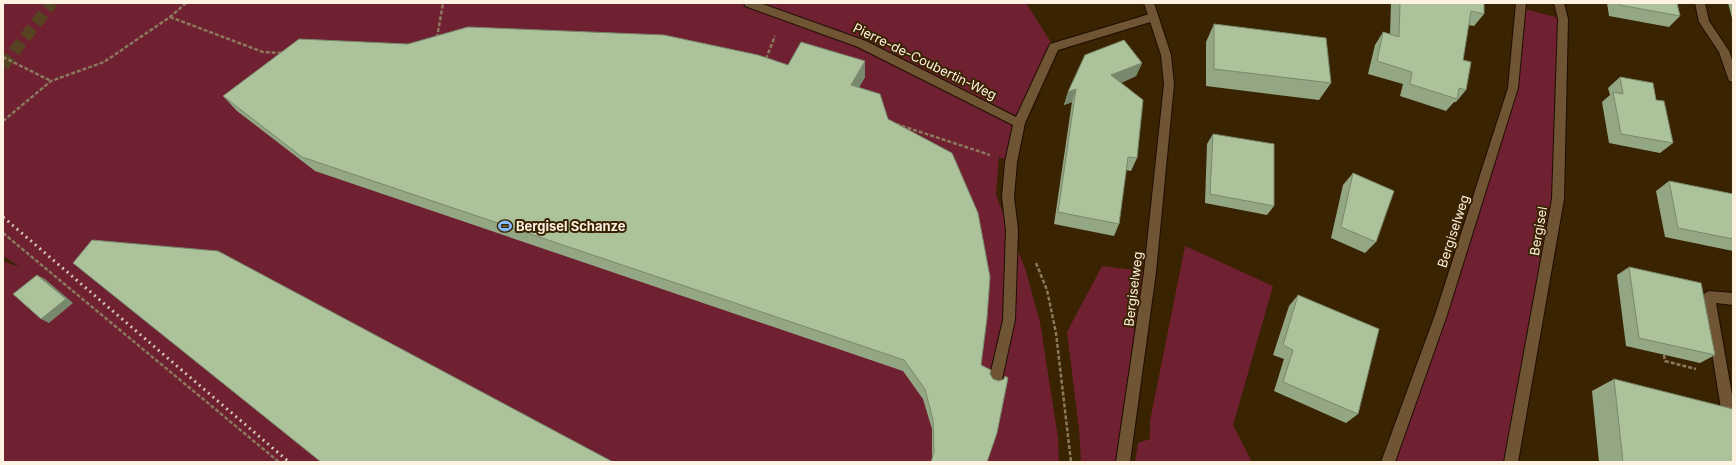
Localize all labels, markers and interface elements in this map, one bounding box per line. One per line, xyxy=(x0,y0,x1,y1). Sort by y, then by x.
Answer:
street label: Pierre-de-Coubertin-Weg xyxy=(851,19,999,103)
street label: Bergiselweg xyxy=(1434,193,1472,269)
street label: Bergisel xyxy=(1526,205,1550,257)
sports icon: Bergisel Schanze xyxy=(497,218,513,234)
place label: Bergisel Schanze xyxy=(516,218,626,234)
street label: Bergiselweg xyxy=(1120,251,1146,327)

